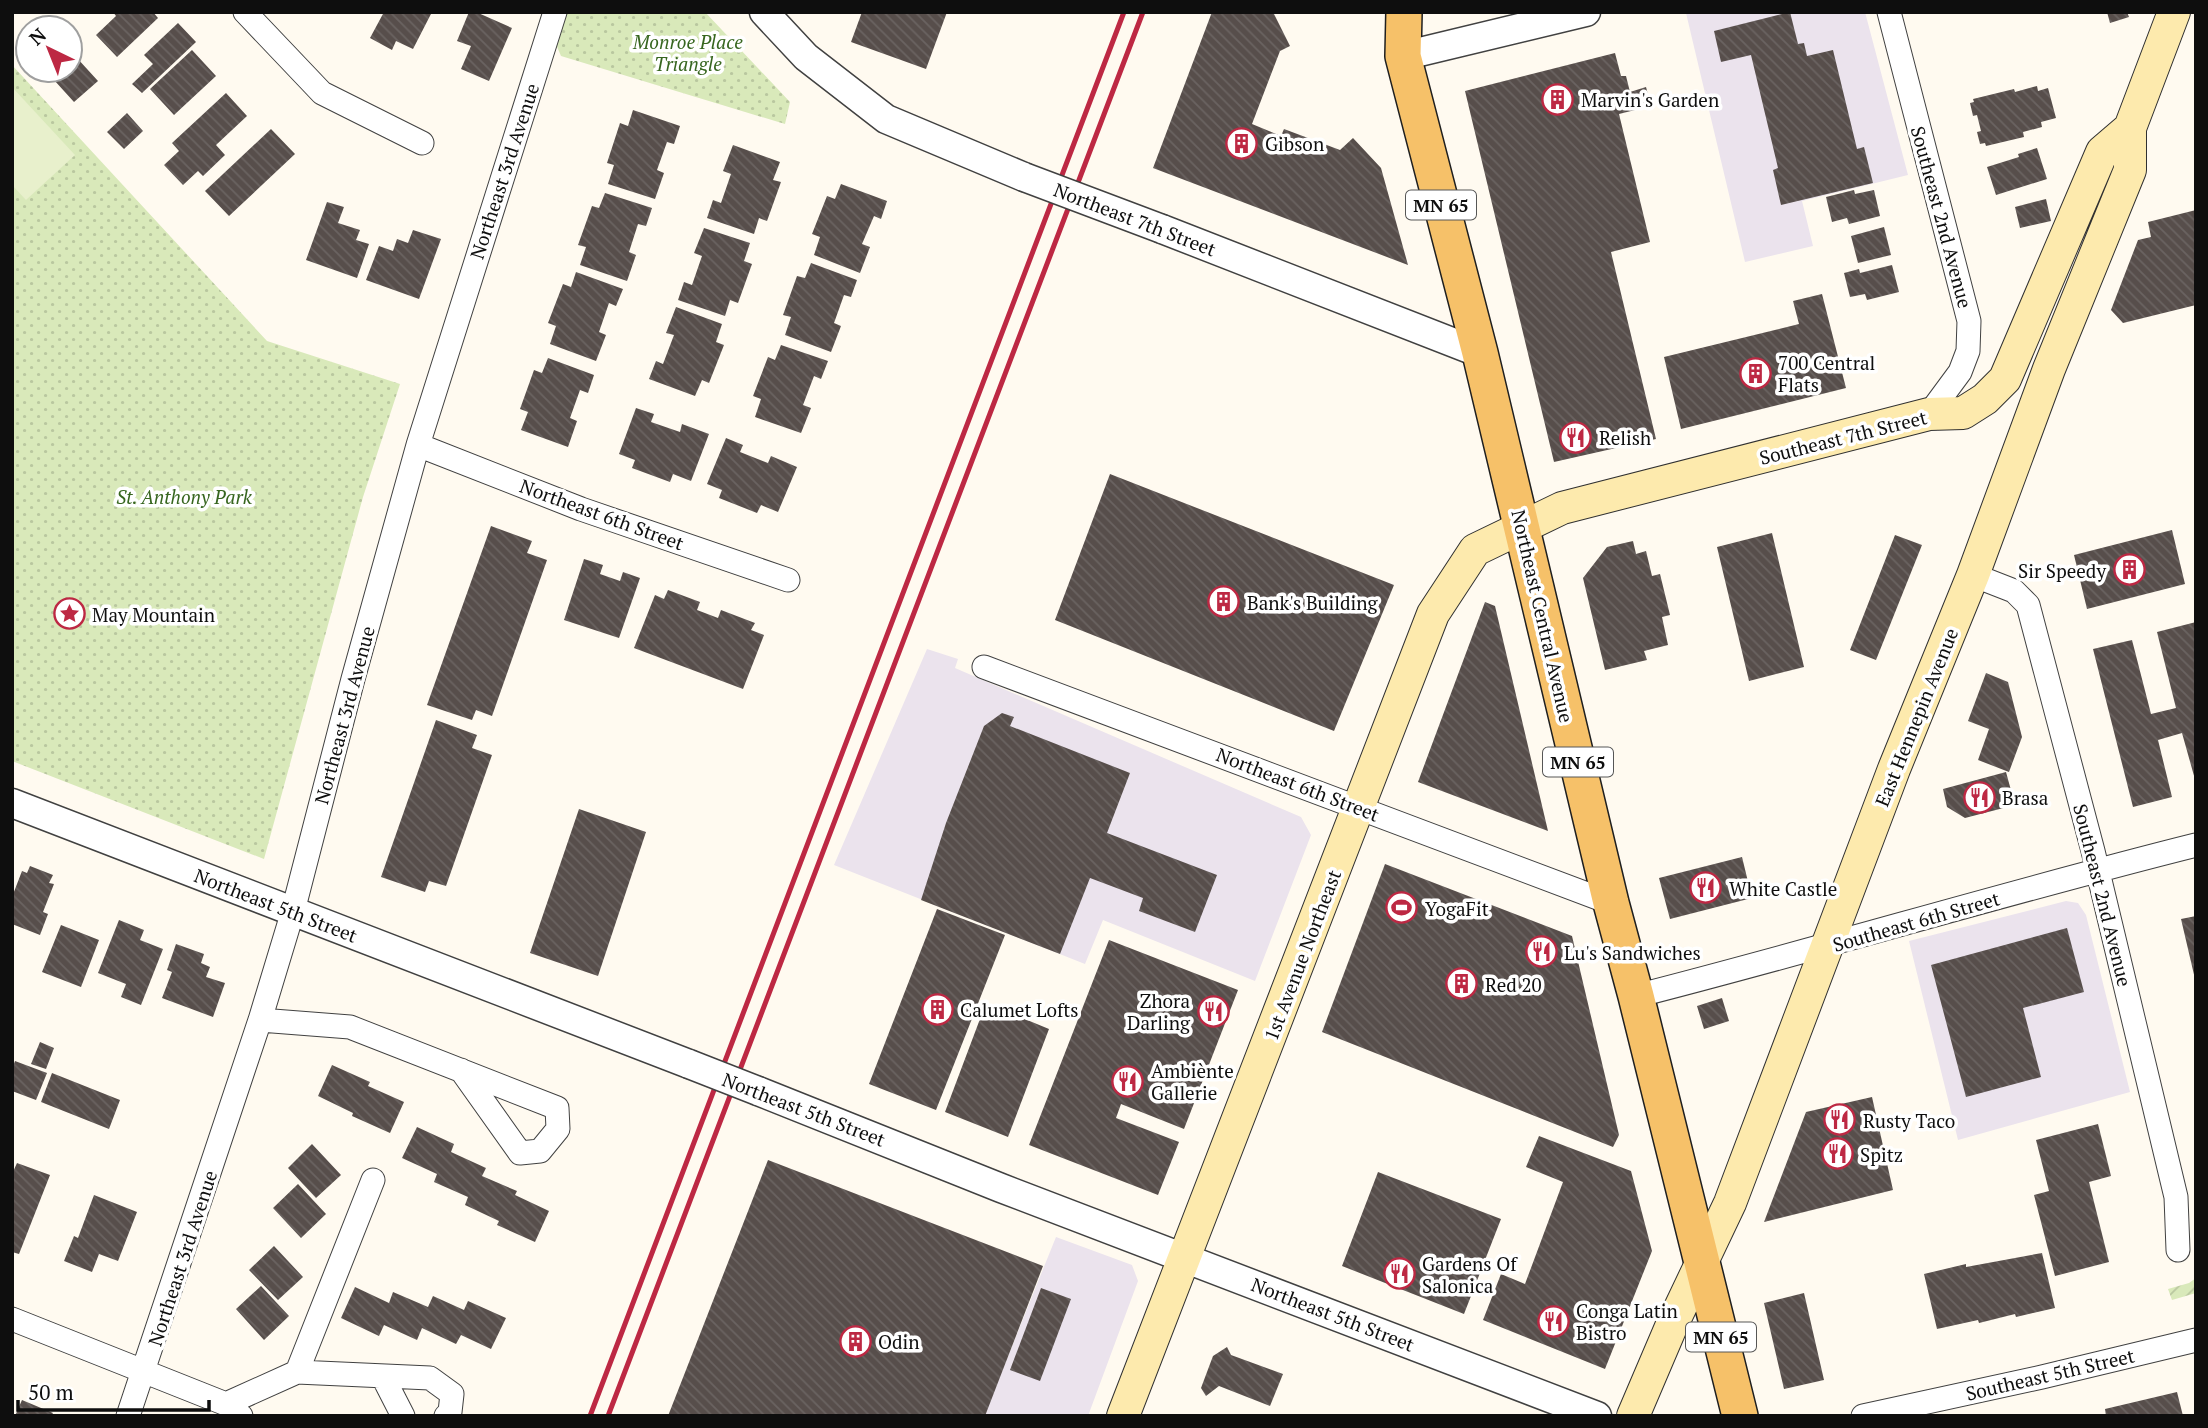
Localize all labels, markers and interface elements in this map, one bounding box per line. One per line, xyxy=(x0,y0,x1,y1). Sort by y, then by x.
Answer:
north arrow xyxy=(14,14,84,84)
text: N xyxy=(23,22,51,50)
park label: Monroe Place Triangle xyxy=(632,29,743,76)
street label: Northeast 3rd Avenue xyxy=(464,80,544,262)
building icon: Marvin's Garden xyxy=(1541,82,1575,116)
place label: Marvin's Garden xyxy=(1581,87,1719,112)
street label: Southeast 2nd Avenue xyxy=(1906,123,1978,311)
building icon: Gibson xyxy=(1225,126,1259,160)
place label: Gibson xyxy=(1265,131,1324,156)
street label: Northeast 7th Street xyxy=(1050,177,1220,261)
road number: MN 65 xyxy=(1406,190,1476,220)
place label: 700 Central Flats xyxy=(1778,350,1875,397)
building icon: 700 Central Flats xyxy=(1738,356,1772,390)
street label: Southeast 7th Street xyxy=(1757,404,1929,470)
restaurant icon: Relish xyxy=(1559,420,1593,454)
place label: Relish xyxy=(1599,425,1651,450)
street label: Northeast 6th Street xyxy=(517,473,687,555)
park label: St. Anthony Park xyxy=(116,484,253,509)
street label: Northeast Central Avenue xyxy=(1506,507,1580,725)
building icon: Sir Speedy xyxy=(2112,553,2146,587)
place label: Sir Speedy xyxy=(2018,558,2106,583)
building icon: Bank's Building xyxy=(1207,585,1241,619)
place label: Bank's Building xyxy=(1247,590,1378,615)
place icon: May Mountain xyxy=(52,597,86,631)
place label: May Mountain xyxy=(92,602,215,627)
street label: Northeast 3rd Avenue xyxy=(308,623,380,807)
street label: East Hennepin Avenue xyxy=(1869,624,1963,810)
street label: Northeast 6th Street xyxy=(1213,741,1383,827)
road number: MN 65 xyxy=(1543,748,1613,776)
restaurant icon: Brasa xyxy=(1962,780,1996,814)
place label: Brasa xyxy=(2002,785,2049,810)
street label: Southeast 2nd Avenue xyxy=(2068,801,2138,989)
street label: Northeast 5th Street xyxy=(191,862,361,948)
street label: 1st Avenue Northeast xyxy=(1258,866,1346,1044)
restaurant icon: White Castle xyxy=(1689,871,1723,905)
place label: White Castle xyxy=(1729,876,1837,901)
street label: Southeast 6th Street xyxy=(1830,885,2002,957)
sports icon: YogaFit xyxy=(1385,891,1419,925)
place label: YogaFit xyxy=(1425,896,1489,921)
restaurant icon: Lu's Sandwiches xyxy=(1524,935,1558,969)
place label: Lu's Sandwiches xyxy=(1564,940,1701,965)
building icon: Red 20 xyxy=(1445,967,1479,1001)
place label: Red 20 xyxy=(1485,972,1542,997)
place label: Zhora Darling xyxy=(1127,988,1191,1035)
building icon: Calumet Lofts xyxy=(920,992,954,1026)
restaurant icon: Zhora Darling xyxy=(1196,994,1230,1028)
place label: Calumet Lofts xyxy=(960,997,1079,1022)
place label: Ambiènte Gallerie xyxy=(1151,1058,1234,1105)
restaurant icon: Ambiènte Gallerie xyxy=(1111,1064,1145,1098)
street label: Northeast 5th Street xyxy=(719,1066,889,1152)
restaurant icon: Rusty Taco xyxy=(1823,1103,1857,1137)
place label: Rusty Taco xyxy=(1863,1108,1955,1133)
restaurant icon: Spitz xyxy=(1820,1137,1854,1171)
place label: Spitz xyxy=(1860,1142,1903,1167)
street label: Northeast 3rd Avenue xyxy=(142,1167,222,1349)
place label: Gardens Of Salonica xyxy=(1422,1251,1518,1298)
restaurant icon: Gardens Of Salonica xyxy=(1382,1257,1416,1291)
street label: Northeast 5th Street xyxy=(1248,1271,1418,1357)
place label: Conga Latin Bistro xyxy=(1576,1298,1678,1345)
restaurant icon: Conga Latin Bistro xyxy=(1536,1304,1570,1338)
road number: MN 65 xyxy=(1686,1322,1756,1352)
building icon: Odin xyxy=(838,1324,872,1358)
place label: Odin xyxy=(878,1329,920,1354)
street label: Southeast 5th Street xyxy=(1963,1342,2137,1406)
scale bar xyxy=(18,1368,208,1412)
text: 50 m xyxy=(28,1378,74,1406)

